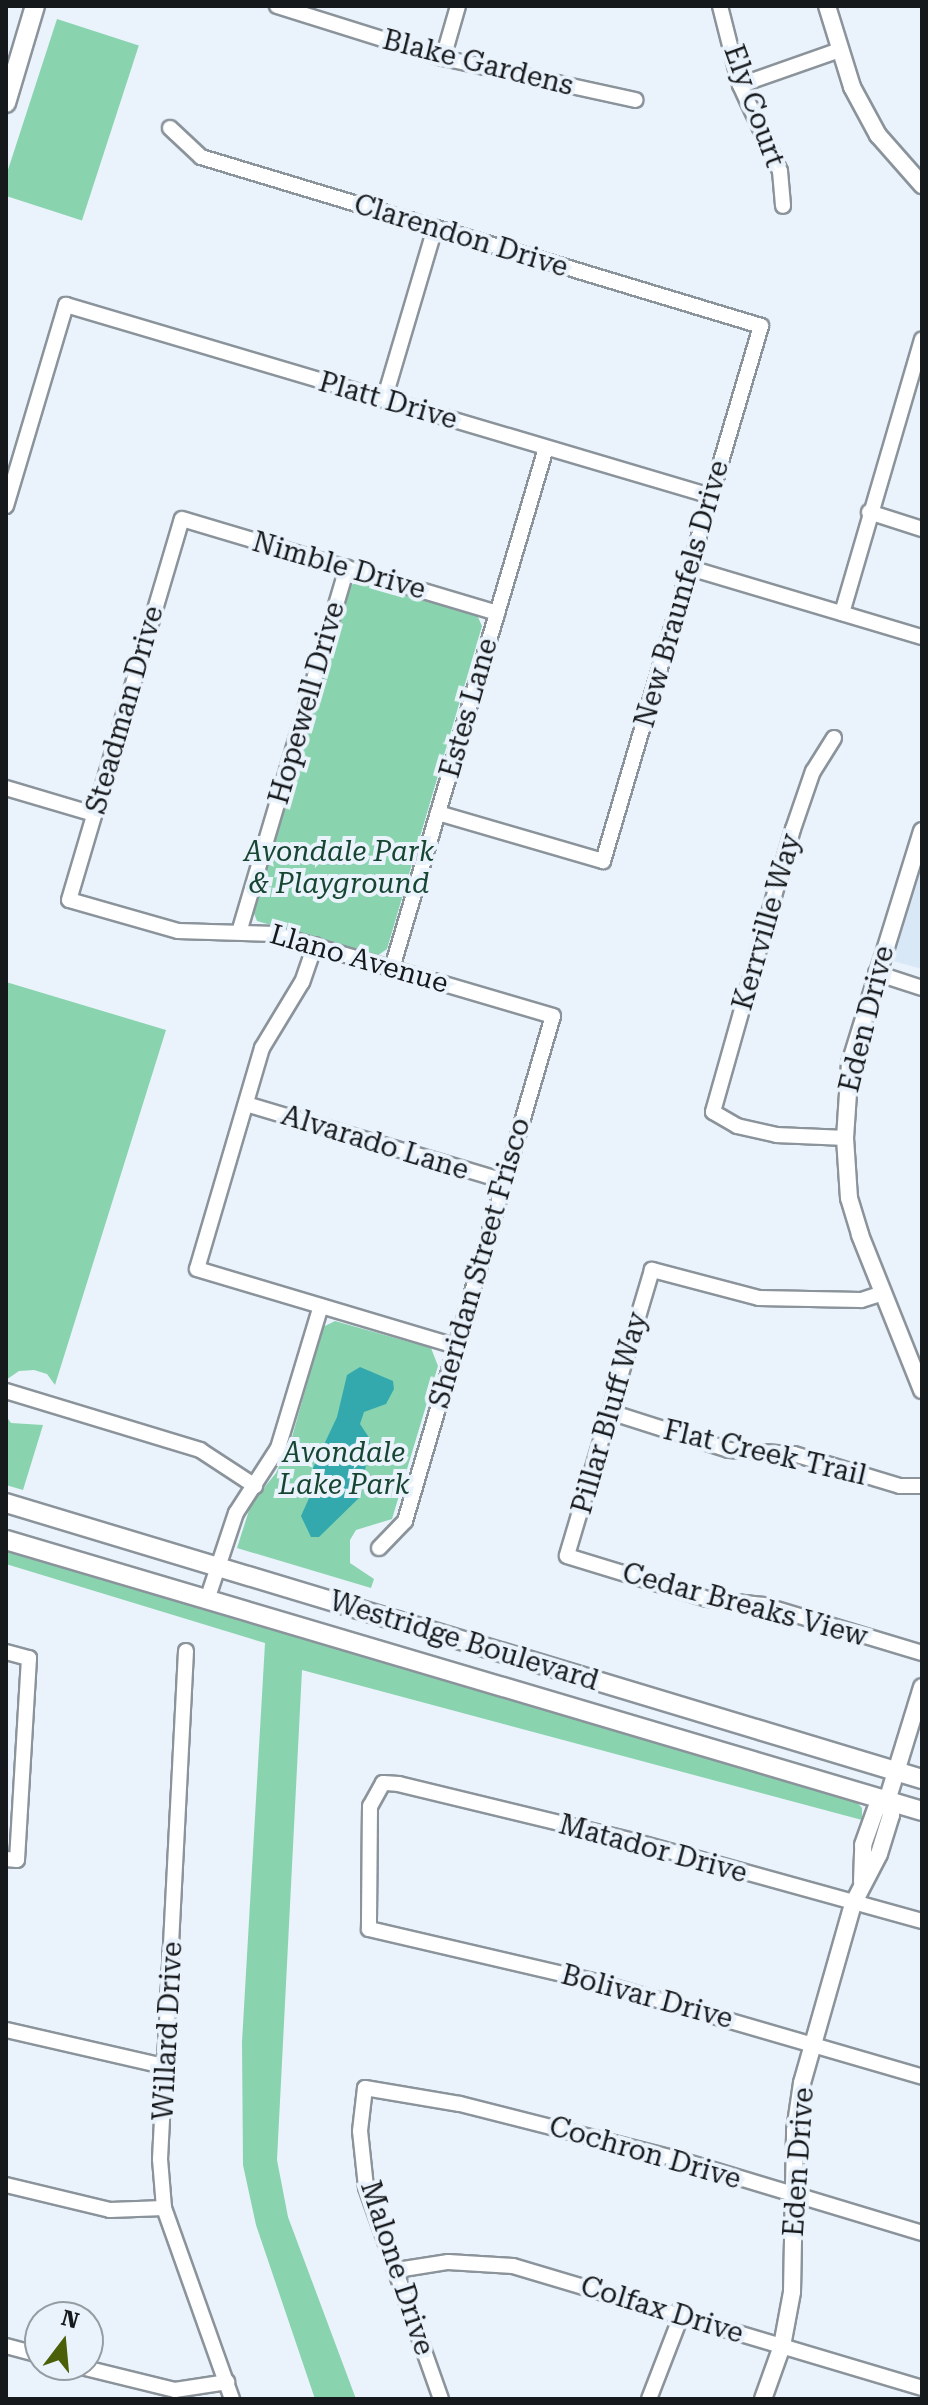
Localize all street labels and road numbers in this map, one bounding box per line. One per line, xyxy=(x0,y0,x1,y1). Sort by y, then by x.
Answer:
street label: Blake Gardens xyxy=(379,23,577,103)
street label: Ely Court xyxy=(716,40,792,172)
street label: Clarendon Drive xyxy=(350,187,572,285)
street label: Platt Drive xyxy=(315,365,461,437)
street label: New Braunfels Drive xyxy=(628,457,736,731)
street label: Nimble Drive xyxy=(248,525,430,607)
street label: Hopewell Drive xyxy=(262,598,352,808)
street label: Steadman Drive xyxy=(79,602,171,818)
street label: Estes Lane xyxy=(433,634,505,782)
street label: Kerrville Way xyxy=(726,830,808,1014)
street label: Llano Avenue xyxy=(266,918,452,1000)
street label: Eden Drive xyxy=(833,942,901,1096)
street label: Alvarado Lane xyxy=(277,1099,473,1187)
street label: Sheridan Street Frisco xyxy=(422,1114,538,1412)
street label: Pillar Bluff Way xyxy=(565,1308,655,1518)
street label: Flat Creek Trail xyxy=(660,1413,870,1493)
street label: Cedar Breaks View xyxy=(619,1556,871,1654)
street label: Westridge Boulevard xyxy=(325,1584,603,1698)
street label: Matador Drive xyxy=(555,1808,751,1890)
street label: Willard Drive xyxy=(147,1941,189,2121)
street label: Bolivar Drive xyxy=(558,1958,736,2036)
street label: Eden Drive xyxy=(777,2086,821,2238)
street label: Cochron Drive xyxy=(545,2110,745,2196)
street label: Malone Drive xyxy=(353,2177,441,2359)
street label: Colfax Drive xyxy=(577,2269,747,2351)

